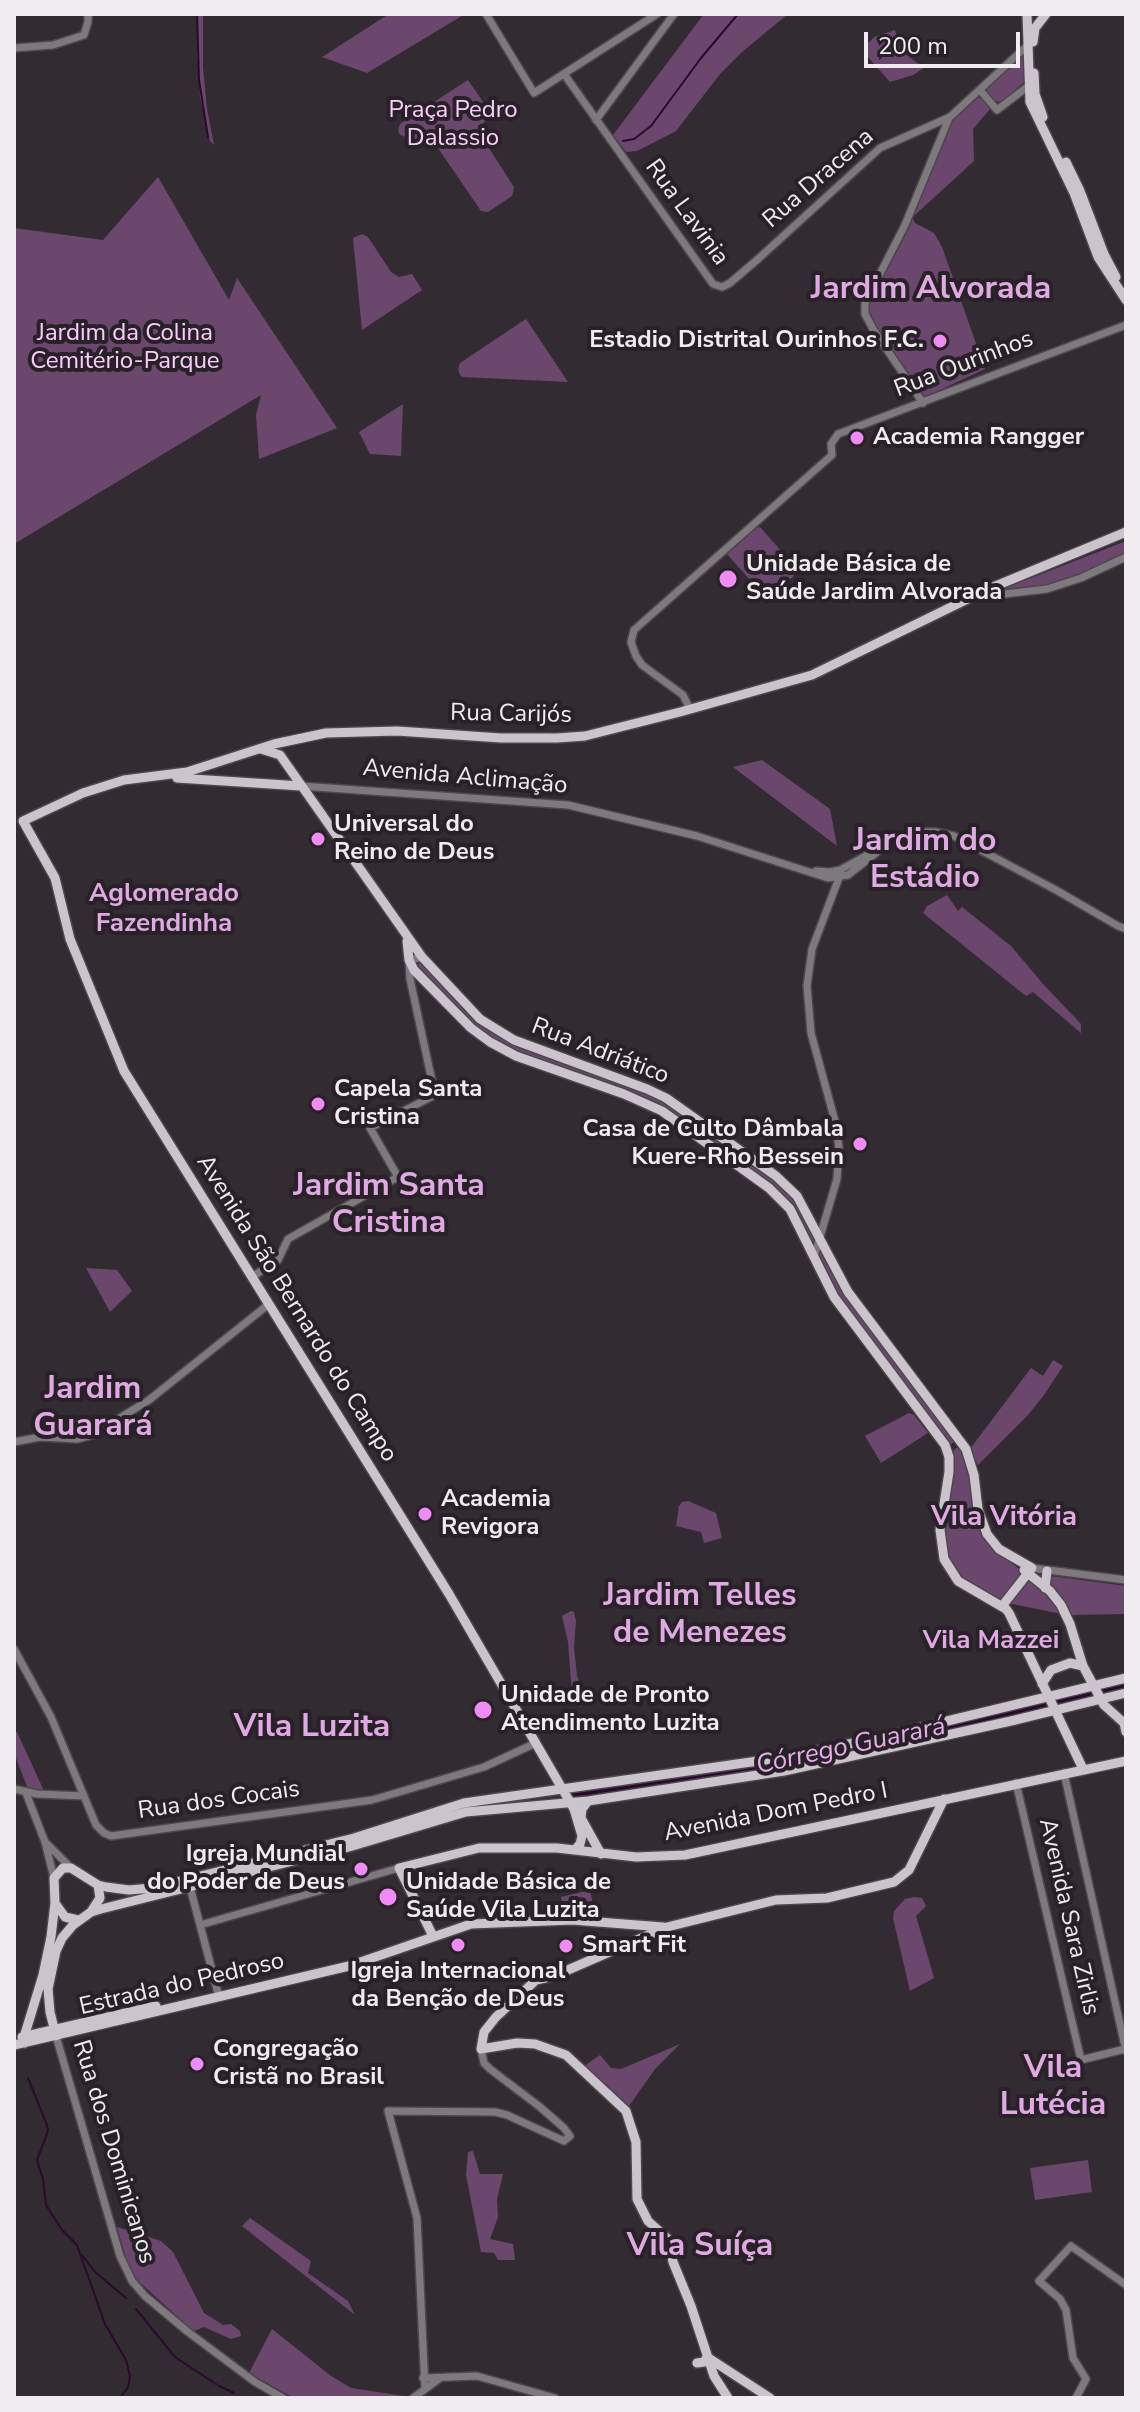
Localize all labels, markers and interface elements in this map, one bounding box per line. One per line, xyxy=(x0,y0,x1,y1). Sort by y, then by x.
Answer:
scale bar xyxy=(868,16,1024,66)
text: 200 m xyxy=(878,30,948,62)
park label: Praça Pedro Dalassio xyxy=(388,97,518,153)
street label: Rua Dracena xyxy=(758,123,880,235)
street label: Rua Lavinia xyxy=(638,154,734,272)
district label: Jardim Alvorada xyxy=(811,271,1051,309)
park label: Jardim da Colina Cemitério-Parque xyxy=(30,320,220,376)
street label: Rua Ourinhos xyxy=(890,325,1038,405)
place label: Estadio Distrital Ourinhos F.C. xyxy=(589,327,924,355)
marker: Estadio Distrital Ourinhos F.C. xyxy=(931,332,949,350)
place label: Academia Rangger xyxy=(873,424,1084,452)
marker: Academia Rangger xyxy=(848,429,866,447)
place label: Unidade Básica de Saúde Jardim Alvorada xyxy=(746,551,1002,607)
marker: Unidade Básica de Saúde Jardim Alvorada xyxy=(717,568,739,590)
street label: Rua Carijós xyxy=(450,700,572,730)
street label: Avenida Aclimação xyxy=(361,755,569,801)
place label: Universal do Reino de Deus xyxy=(334,811,494,867)
district label: Jardim do Estádio xyxy=(854,823,996,898)
marker: Universal do Reino de Deus xyxy=(309,830,327,848)
district label: Aglomerado Fazendinha xyxy=(89,879,239,940)
street label: Rua Adriático xyxy=(527,1013,673,1091)
place label: Capela Santa Cristina xyxy=(334,1076,482,1132)
marker: Capela Santa Cristina xyxy=(309,1095,327,1113)
place label: Casa de Culto Dâmbala Kuere-Rho Bessein xyxy=(582,1116,844,1172)
marker: Casa de Culto Dâmbala Kuere-Rho Bessein xyxy=(851,1135,869,1153)
street label: Avenida São Bernardo do Campo xyxy=(189,1150,403,1468)
district label: Jardim Santa Cristina xyxy=(293,1168,485,1243)
district label: Jardim Guarará xyxy=(33,1371,153,1446)
place label: Academia Revigora xyxy=(441,1486,551,1542)
district label: Vila Vitória xyxy=(931,1501,1077,1535)
marker: Academia Revigora xyxy=(416,1505,434,1523)
district label: Jardim Telles de Menezes xyxy=(603,1578,797,1653)
district label: Vila Mazzei xyxy=(923,1626,1059,1658)
place label: Unidade de Pronto Atendimento Luzita xyxy=(501,1682,720,1738)
marker: Unidade de Pronto Atendimento Luzita xyxy=(472,1699,494,1721)
district label: Vila Luzita xyxy=(234,1709,390,1747)
water label: Córrego Guarará xyxy=(753,1712,949,1782)
street label: Rua dos Cocais xyxy=(136,1775,302,1827)
street label: Avenida Dom Pedro I xyxy=(662,1777,890,1849)
street label: Avenida Sara Zirlis xyxy=(1031,1816,1105,2018)
place label: Igreja Mundial do Poder de Deus xyxy=(147,1841,345,1897)
marker: Igreja Mundial do Poder de Deus xyxy=(352,1860,370,1878)
place label: Unidade Básica de Saúde Vila Luzita xyxy=(406,1869,611,1925)
marker: Unidade Básica de Saúde Vila Luzita xyxy=(377,1886,399,1908)
place label: Smart Fit xyxy=(582,1932,686,1960)
marker: Igreja Internacional da Benção de Deus xyxy=(449,1936,467,1954)
marker: Smart Fit xyxy=(557,1937,575,1955)
street label: Estrada do Pedroso xyxy=(77,1947,287,2023)
place label: Igreja Internacional da Benção de Deus xyxy=(351,1958,565,2014)
place label: Congregação Cristã no Brasil xyxy=(213,2036,384,2092)
street label: Rua dos Dominicanos xyxy=(65,2037,161,2267)
district label: Vila Lutécia xyxy=(1000,2050,1106,2125)
marker: Congregação Cristã no Brasil xyxy=(188,2055,206,2073)
district label: Vila Suíça xyxy=(627,2228,773,2266)

